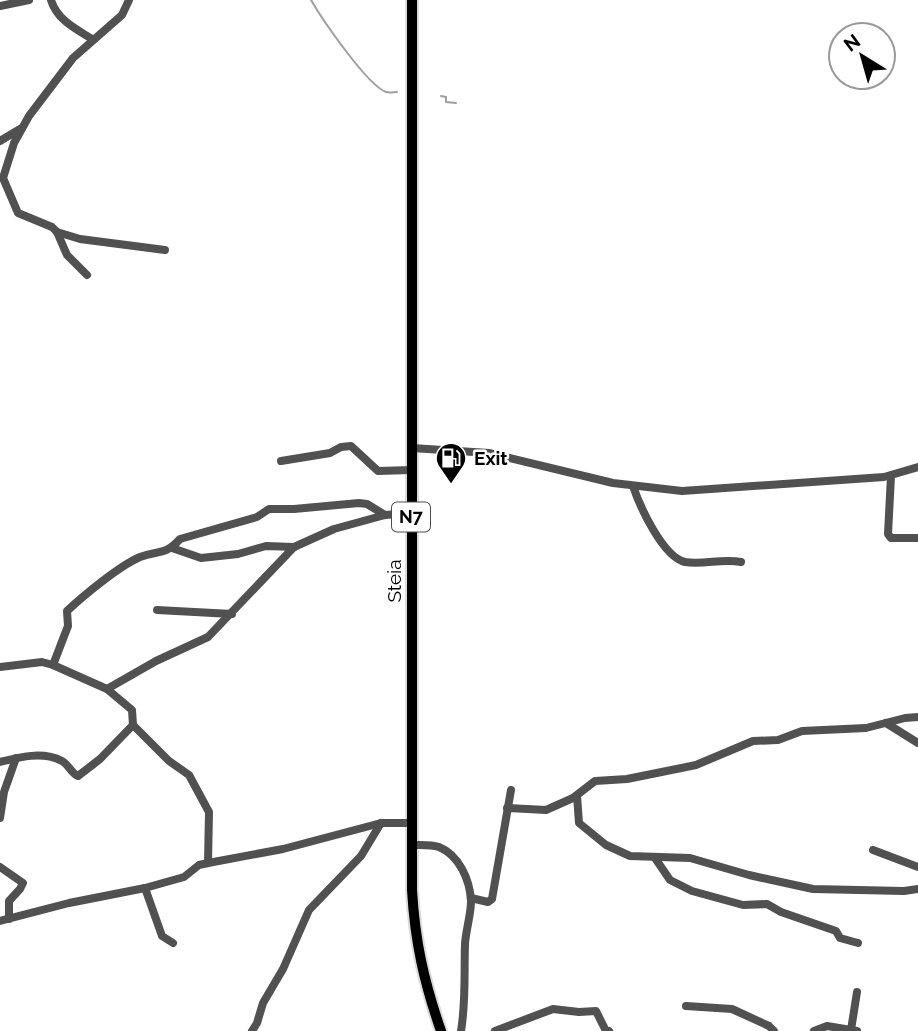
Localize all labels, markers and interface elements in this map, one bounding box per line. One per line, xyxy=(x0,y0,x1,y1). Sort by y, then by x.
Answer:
north arrow xyxy=(827,21,897,91)
text: N xyxy=(839,29,864,56)
fuel station icon: Exit xyxy=(434,441,468,485)
place label: Exit xyxy=(474,447,508,469)
road number: N7 xyxy=(392,503,430,532)
street label: Steia xyxy=(383,559,405,603)

